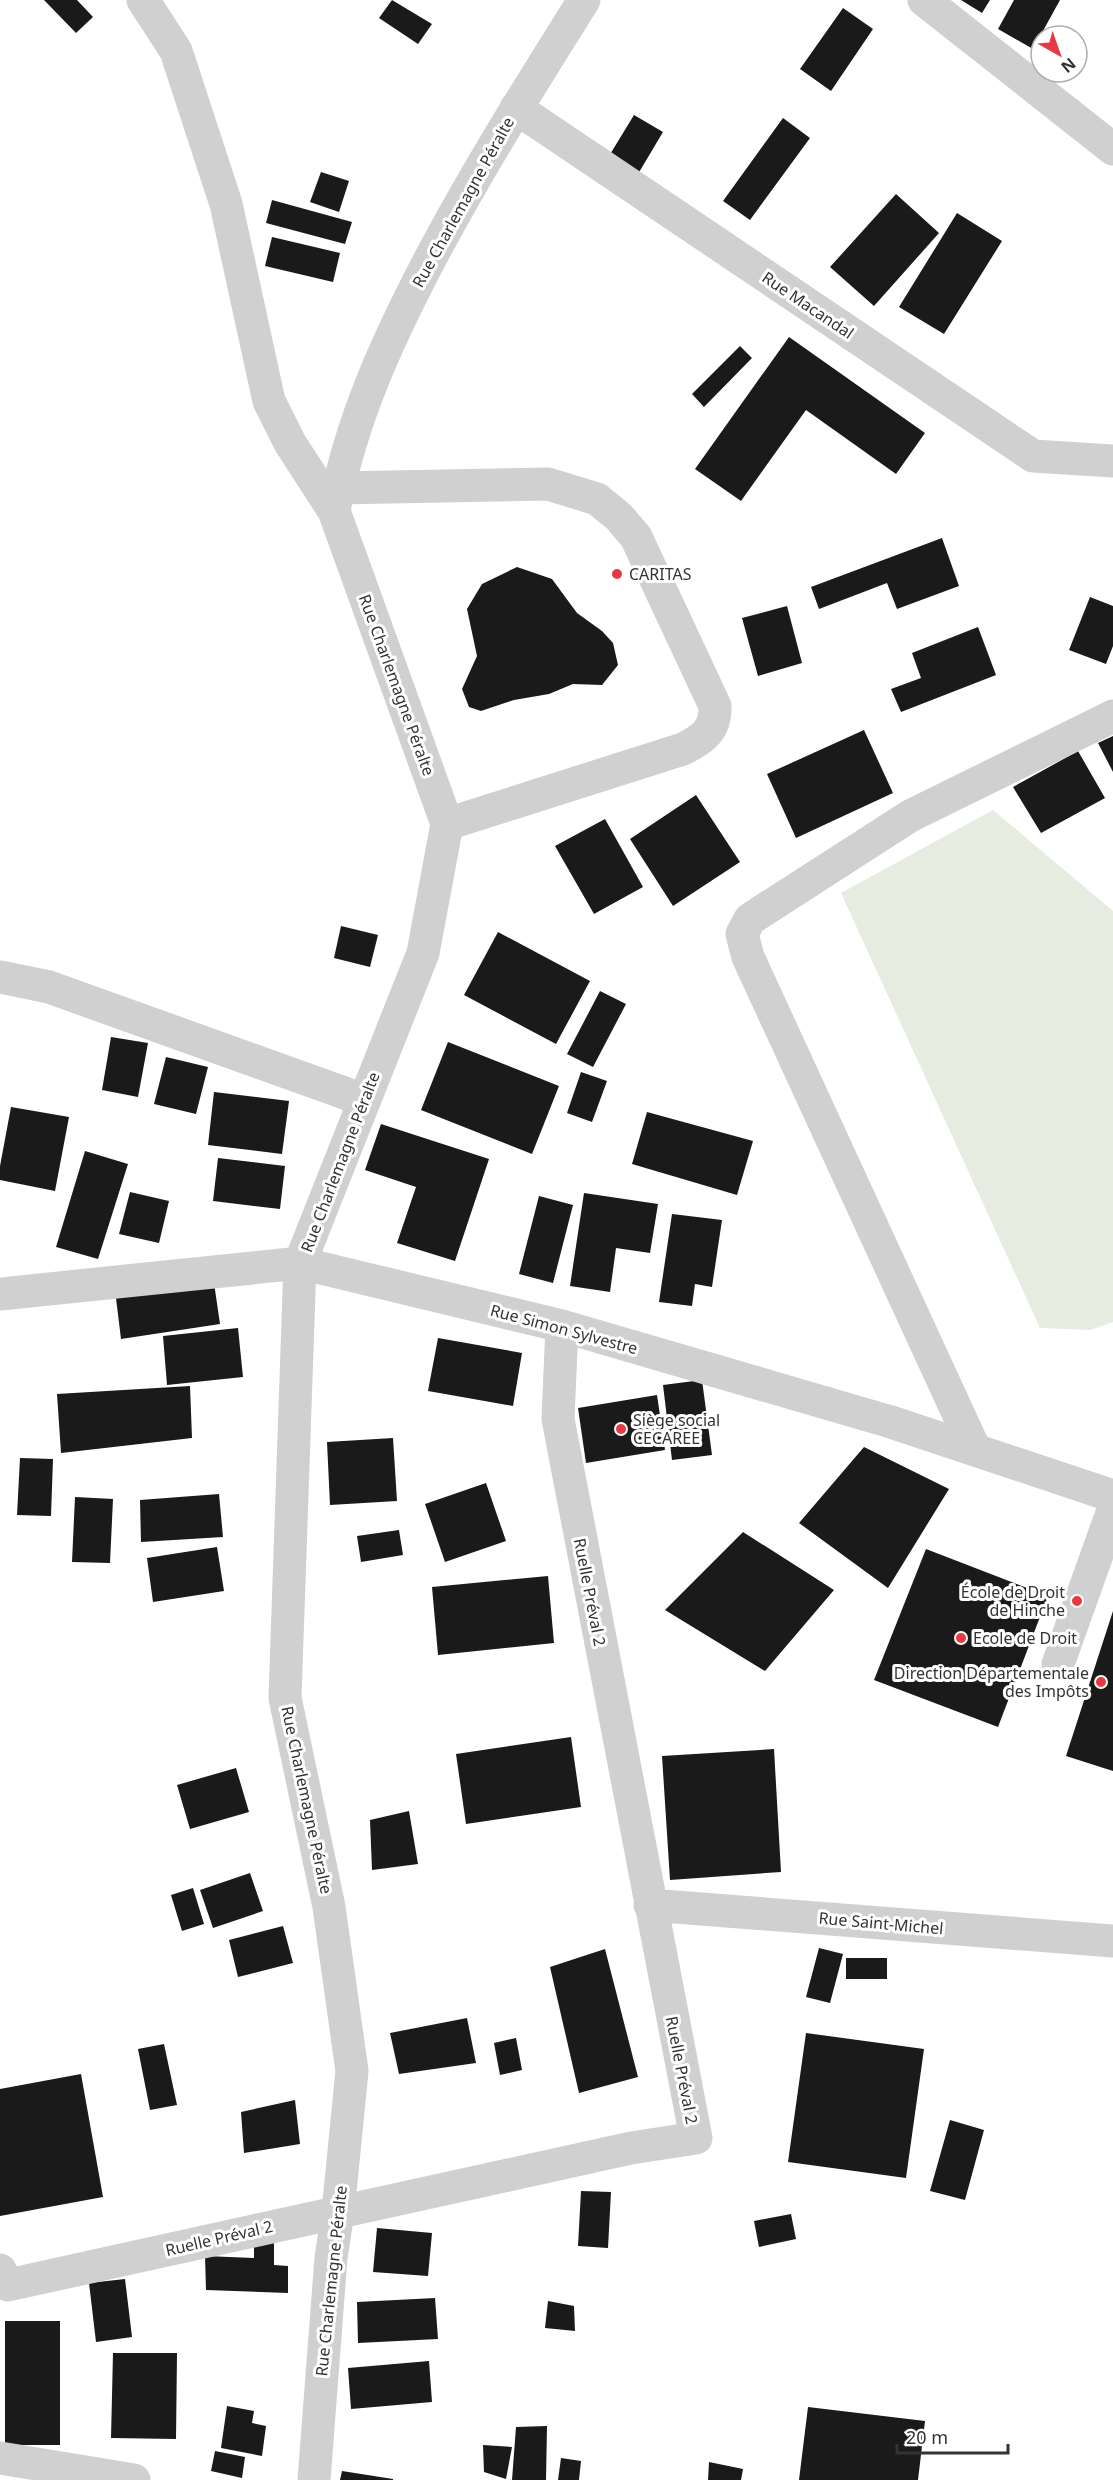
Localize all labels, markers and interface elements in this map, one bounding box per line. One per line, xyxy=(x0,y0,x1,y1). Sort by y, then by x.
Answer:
north arrow xyxy=(1029,24,1089,84)
text: N xyxy=(1057,53,1081,78)
street label: Rue Charlemagne Péralte xyxy=(407,113,519,291)
street label: Rue Macandal xyxy=(758,266,858,344)
place label: CARITAS xyxy=(629,563,692,585)
marker: CARITAS xyxy=(610,567,624,581)
street label: Rue Charlemagne Péralte xyxy=(354,591,440,779)
street label: Rue Charlemagne Péralte xyxy=(295,1069,385,1255)
street label: Rue Simon Sylvestre xyxy=(488,1299,640,1359)
place label: Siège social CECAREE xyxy=(633,1409,720,1449)
marker: Siège social CECAREE xyxy=(614,1422,628,1436)
street label: Ruelle Préval 2 xyxy=(569,1536,611,1648)
place label: École de Droit de Hinche xyxy=(961,1581,1065,1621)
marker: École de Droit de Hinche xyxy=(1070,1594,1084,1608)
place label: Ecole de Droit xyxy=(973,1627,1077,1649)
marker: Ecole de Droit xyxy=(954,1631,968,1645)
place label: Direction Départementale des Impôts xyxy=(894,1662,1089,1702)
marker: Direction Départementale des Impôts xyxy=(1094,1675,1108,1689)
street label: Rue Charlemagne Péralte xyxy=(276,1704,338,1896)
street label: Rue Saint-Michel xyxy=(818,1907,944,1939)
street label: Ruelle Préval 2 xyxy=(661,2014,703,2126)
street label: Rue Charlemagne Péralte xyxy=(310,2185,352,2377)
street label: Ruelle Préval 2 xyxy=(163,2215,275,2261)
scale bar xyxy=(897,2417,1008,2455)
text: 20 m xyxy=(906,2425,948,2449)

